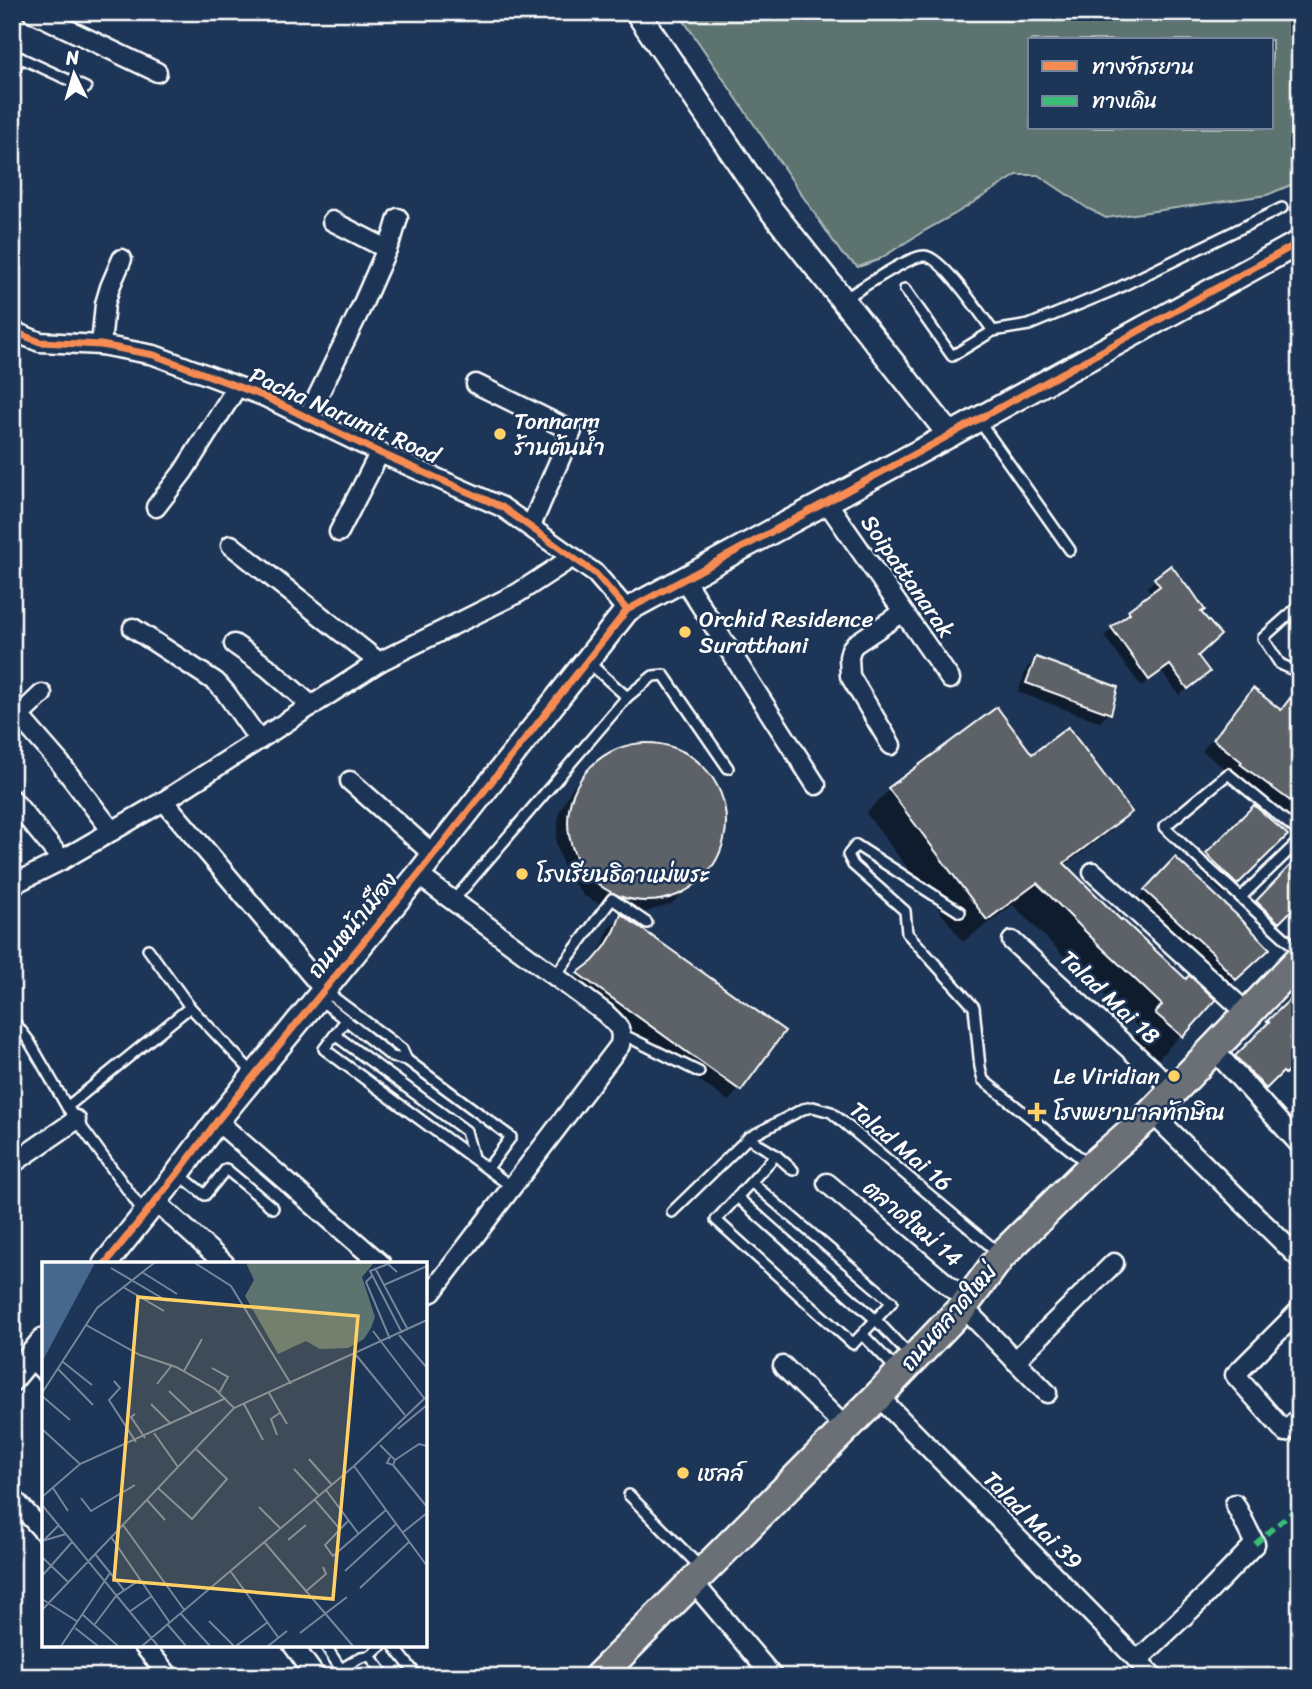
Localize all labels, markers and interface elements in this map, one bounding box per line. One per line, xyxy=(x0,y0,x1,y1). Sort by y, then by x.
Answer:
north arrow xyxy=(38,38,108,108)
legend xyxy=(1028,38,1274,130)
text: N xyxy=(64,40,81,75)
text: ทางจักรยาน xyxy=(1092,48,1194,86)
text: ทางเดิน xyxy=(1092,82,1157,120)
street label: Pacha Narumit Road xyxy=(243,355,449,477)
place label: Tonnarm ร้านต้นน้ำ xyxy=(514,401,605,468)
marker: Tonnarm ร้านต้นน้ำ xyxy=(492,426,508,442)
street label: Soipattanarak xyxy=(850,506,966,648)
place label: Orchid Residence Suratthani xyxy=(699,599,874,666)
marker: Orchid Residence Suratthani xyxy=(677,624,693,640)
place label: โรงเรียนธิดาแม่พระ xyxy=(536,854,710,895)
street label: ถนนหน้าเมือง xyxy=(296,862,409,988)
marker: โรงเรียนธิดาแม่พระ xyxy=(514,866,530,882)
street label: Talad Mai 18 xyxy=(1050,939,1170,1055)
place label: Le Viridian xyxy=(1053,1056,1160,1097)
marker: Le Viridian xyxy=(1166,1068,1182,1084)
street label: Talad Mai 16 xyxy=(840,1091,962,1202)
place label: โรงพยาบาลทักษิณ xyxy=(1053,1092,1225,1133)
marker: โรงพยาบาลทักษิณ xyxy=(1027,1102,1047,1122)
street label: ตลาดใหม่ 14 xyxy=(853,1169,972,1278)
street label: ถนนตลาดใหม่ xyxy=(889,1252,1009,1381)
inset map xyxy=(42,1262,427,1647)
place label: เชลล์ xyxy=(697,1453,748,1494)
street label: Talad Mai 39 xyxy=(973,1460,1093,1580)
marker: เชลล์ xyxy=(675,1465,691,1481)

